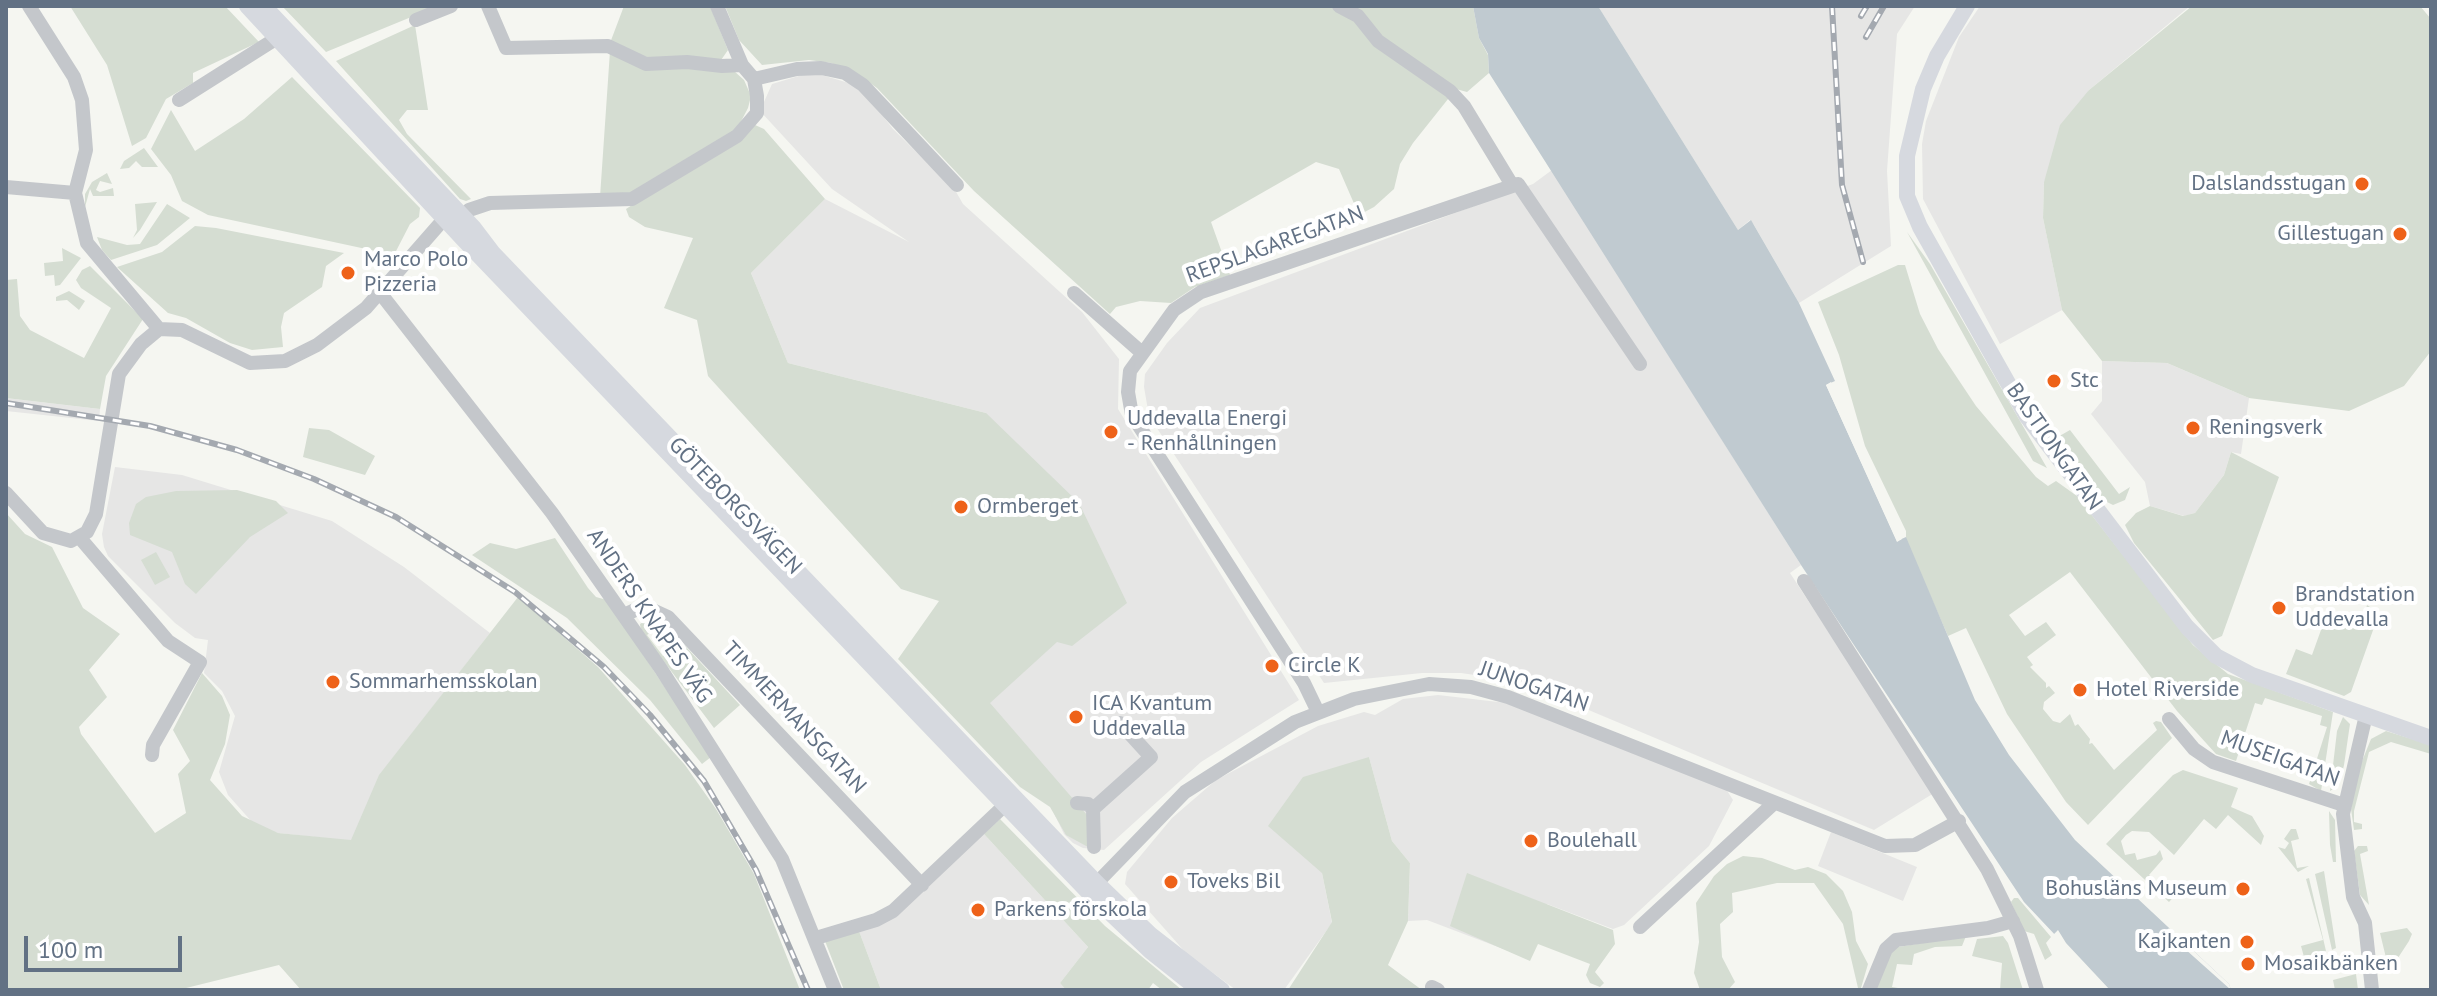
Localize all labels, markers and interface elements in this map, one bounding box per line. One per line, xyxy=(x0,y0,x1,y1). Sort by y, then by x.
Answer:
place label: Dalslandsstugan xyxy=(2191,171,2346,197)
marker: Dalslandsstugan xyxy=(2353,175,2371,193)
street label: REPSLAGAREGATAN xyxy=(1183,201,1367,289)
place label: Gillestugan xyxy=(2277,221,2384,247)
marker: Gillestugan xyxy=(2391,225,2409,243)
place label: Marco Polo Pizzeria xyxy=(364,247,468,298)
marker: Marco Polo Pizzeria xyxy=(339,264,357,282)
place label: Stc xyxy=(2070,368,2099,394)
marker: Stc xyxy=(2045,372,2063,390)
street label: BASTIONGATAN xyxy=(2000,378,2108,516)
place label: Uddevalla Energi - Renhållningen xyxy=(1127,406,1287,458)
place label: Reningsverk xyxy=(2209,415,2323,441)
marker: Reningsverk xyxy=(2184,419,2202,437)
marker: Uddevalla Energi - Renhållningen xyxy=(1102,423,1120,441)
street label: GÖTEBORGSVÄGEN xyxy=(663,432,807,580)
place label: Ormberget xyxy=(977,494,1078,520)
marker: Ormberget xyxy=(952,498,970,516)
street label: ANDERS KNAPES VÄG xyxy=(581,524,717,708)
place label: Brandstation Uddevalla xyxy=(2295,582,2415,634)
marker: Brandstation Uddevalla xyxy=(2270,599,2288,617)
street label: TIMMERMANSGATAN xyxy=(717,636,871,800)
place label: Circle K xyxy=(1288,653,1361,679)
street label: JUNOGATAN xyxy=(1476,656,1592,718)
marker: Circle K xyxy=(1263,657,1281,675)
place label: Sommarhemsskolan xyxy=(349,669,538,695)
marker: Sommarhemsskolan xyxy=(324,673,342,691)
place label: Hotel Riverside xyxy=(2096,677,2239,703)
marker: Hotel Riverside xyxy=(2071,681,2089,699)
place label: ICA Kvantum Uddevalla xyxy=(1092,691,1212,742)
marker: ICA Kvantum Uddevalla xyxy=(1067,708,1085,726)
street label: MUSEIGATAN xyxy=(2217,725,2343,793)
place label: Boulehall xyxy=(1547,828,1637,854)
marker: Boulehall xyxy=(1522,832,1540,850)
place label: Toveks Bil xyxy=(1187,869,1280,895)
marker: Toveks Bil xyxy=(1162,873,1180,891)
place label: Bohusläns Museum xyxy=(2045,876,2227,902)
marker: Bohusläns Museum xyxy=(2234,880,2252,898)
place label: Parkens förskola xyxy=(994,897,1147,923)
marker: Parkens förskola xyxy=(969,901,987,919)
scale bar xyxy=(28,920,186,970)
place label: Kajkanten xyxy=(2138,929,2231,955)
marker: Kajkanten xyxy=(2238,933,2256,951)
text: 100 m xyxy=(38,934,103,965)
place label: Mosaikbänken xyxy=(2264,951,2398,977)
marker: Mosaikbänken xyxy=(2239,955,2257,973)

